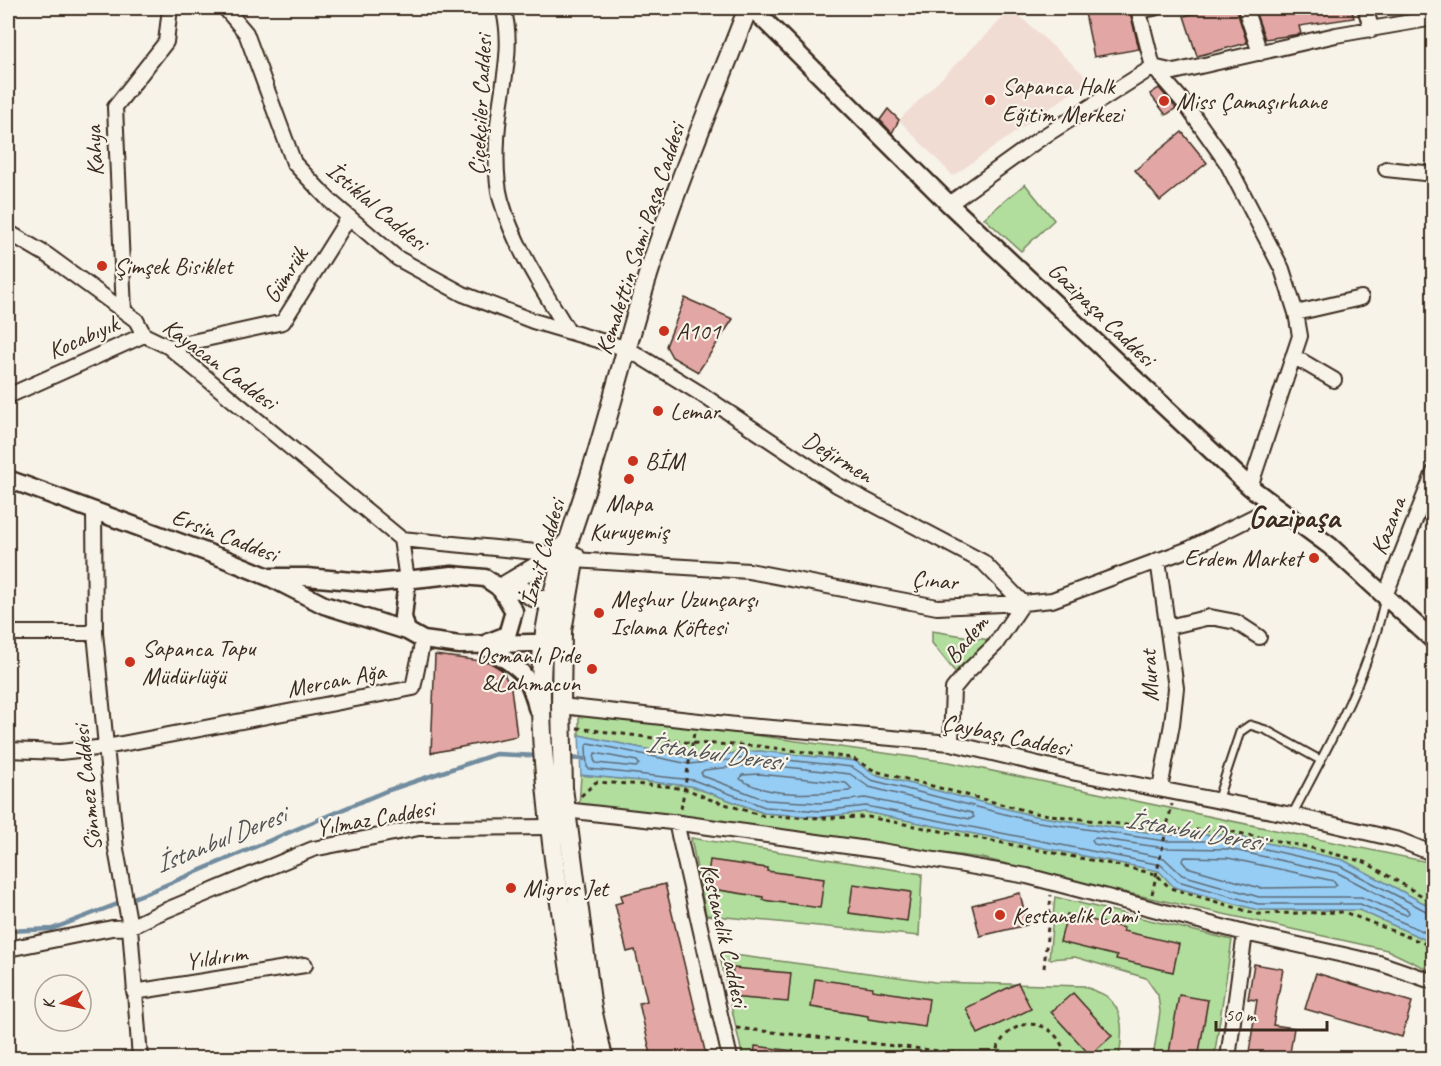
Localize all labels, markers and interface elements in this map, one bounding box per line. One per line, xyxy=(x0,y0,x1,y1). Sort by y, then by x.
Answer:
street label: Çiçekçiler Caddesi xyxy=(461,31,499,176)
place label: Sapanca Halk Eğitim Merkezi xyxy=(1002,71,1126,129)
place label: Miss Çamaşırhane xyxy=(1176,86,1329,116)
marker: Sapanca Halk Eğitim Merkezi xyxy=(983,93,997,107)
marker: Miss Çamaşırhane xyxy=(1157,94,1171,108)
street label: Kemalettin Sami Paşa Caddesi xyxy=(588,117,692,358)
street label: Kahya xyxy=(78,124,110,177)
street label: İstiklal Caddesi xyxy=(320,155,436,259)
street label: Gümrük xyxy=(256,240,315,308)
place label: Şimşek Bisiklet xyxy=(114,251,234,281)
street label: Gazipaşa Caddesi xyxy=(1042,255,1164,374)
marker: Şimşek Bisiklet xyxy=(95,259,109,273)
street label: Kocabıyık xyxy=(43,307,125,366)
street label: Kayacan Caddesi xyxy=(157,311,286,419)
place label: A101 xyxy=(676,316,722,346)
marker: A101 xyxy=(657,324,671,338)
place label: Lemar xyxy=(670,396,722,426)
marker: Lemar xyxy=(651,404,665,418)
street label: Değirmen xyxy=(797,424,880,490)
place label: BİM xyxy=(645,446,687,476)
marker: BİM xyxy=(626,454,640,468)
marker: Mapa Kuruyemiş xyxy=(622,472,636,486)
place label: Mapa Kuruyemiş xyxy=(589,488,671,546)
street label: Kazana xyxy=(1363,491,1413,559)
street label: İzmit Caddesi xyxy=(512,493,572,610)
district label: Gazipaşa xyxy=(1248,498,1342,536)
street label: Ersin Caddesi xyxy=(168,501,284,570)
place label: Erdem Market xyxy=(1184,543,1305,573)
marker: Erdem Market xyxy=(1307,551,1321,565)
street label: Çınar xyxy=(911,563,962,597)
place label: Meşhur Uzunçarşı Islama Köftesi xyxy=(611,584,759,642)
marker: Meşhur Uzunçarşı Islama Köftesi xyxy=(592,606,606,620)
street label: Badem xyxy=(937,607,996,670)
place label: Sapanca Tapu Müdürlüğü xyxy=(142,633,257,691)
place label: Osmanlı Pide &Lahmacun xyxy=(476,640,582,698)
street label: Murat xyxy=(1133,647,1165,703)
marker: Sapanca Tapu Müdürlüğü xyxy=(123,655,137,669)
street label: Mercan Ağa xyxy=(284,656,389,704)
marker: Osmanlı Pide &Lahmacun xyxy=(585,662,599,676)
street label: Çaybaşı Caddesi xyxy=(940,707,1076,764)
street label: Sönmez Caddesi xyxy=(65,721,109,853)
water label: İstanbul Deresi xyxy=(644,727,790,779)
street label: Yılmaz Caddesi xyxy=(314,792,439,843)
water label: İstanbul Deresi xyxy=(150,796,296,881)
water label: İstanbul Deresi xyxy=(1123,802,1271,860)
street label: Kestanelik Caddesi xyxy=(694,860,757,1012)
place label: Migros Jet xyxy=(523,873,610,903)
marker: Migros Jet xyxy=(504,881,518,895)
place label: Kestanelik Cami xyxy=(1012,900,1141,930)
marker: Kestanelik Cami xyxy=(993,908,1007,922)
street label: Yıldırım xyxy=(183,937,251,977)
north arrow xyxy=(33,973,93,1033)
scale bar xyxy=(1216,994,1327,1032)
text: K xyxy=(38,996,60,1010)
text: 50 m xyxy=(1225,1004,1258,1026)

